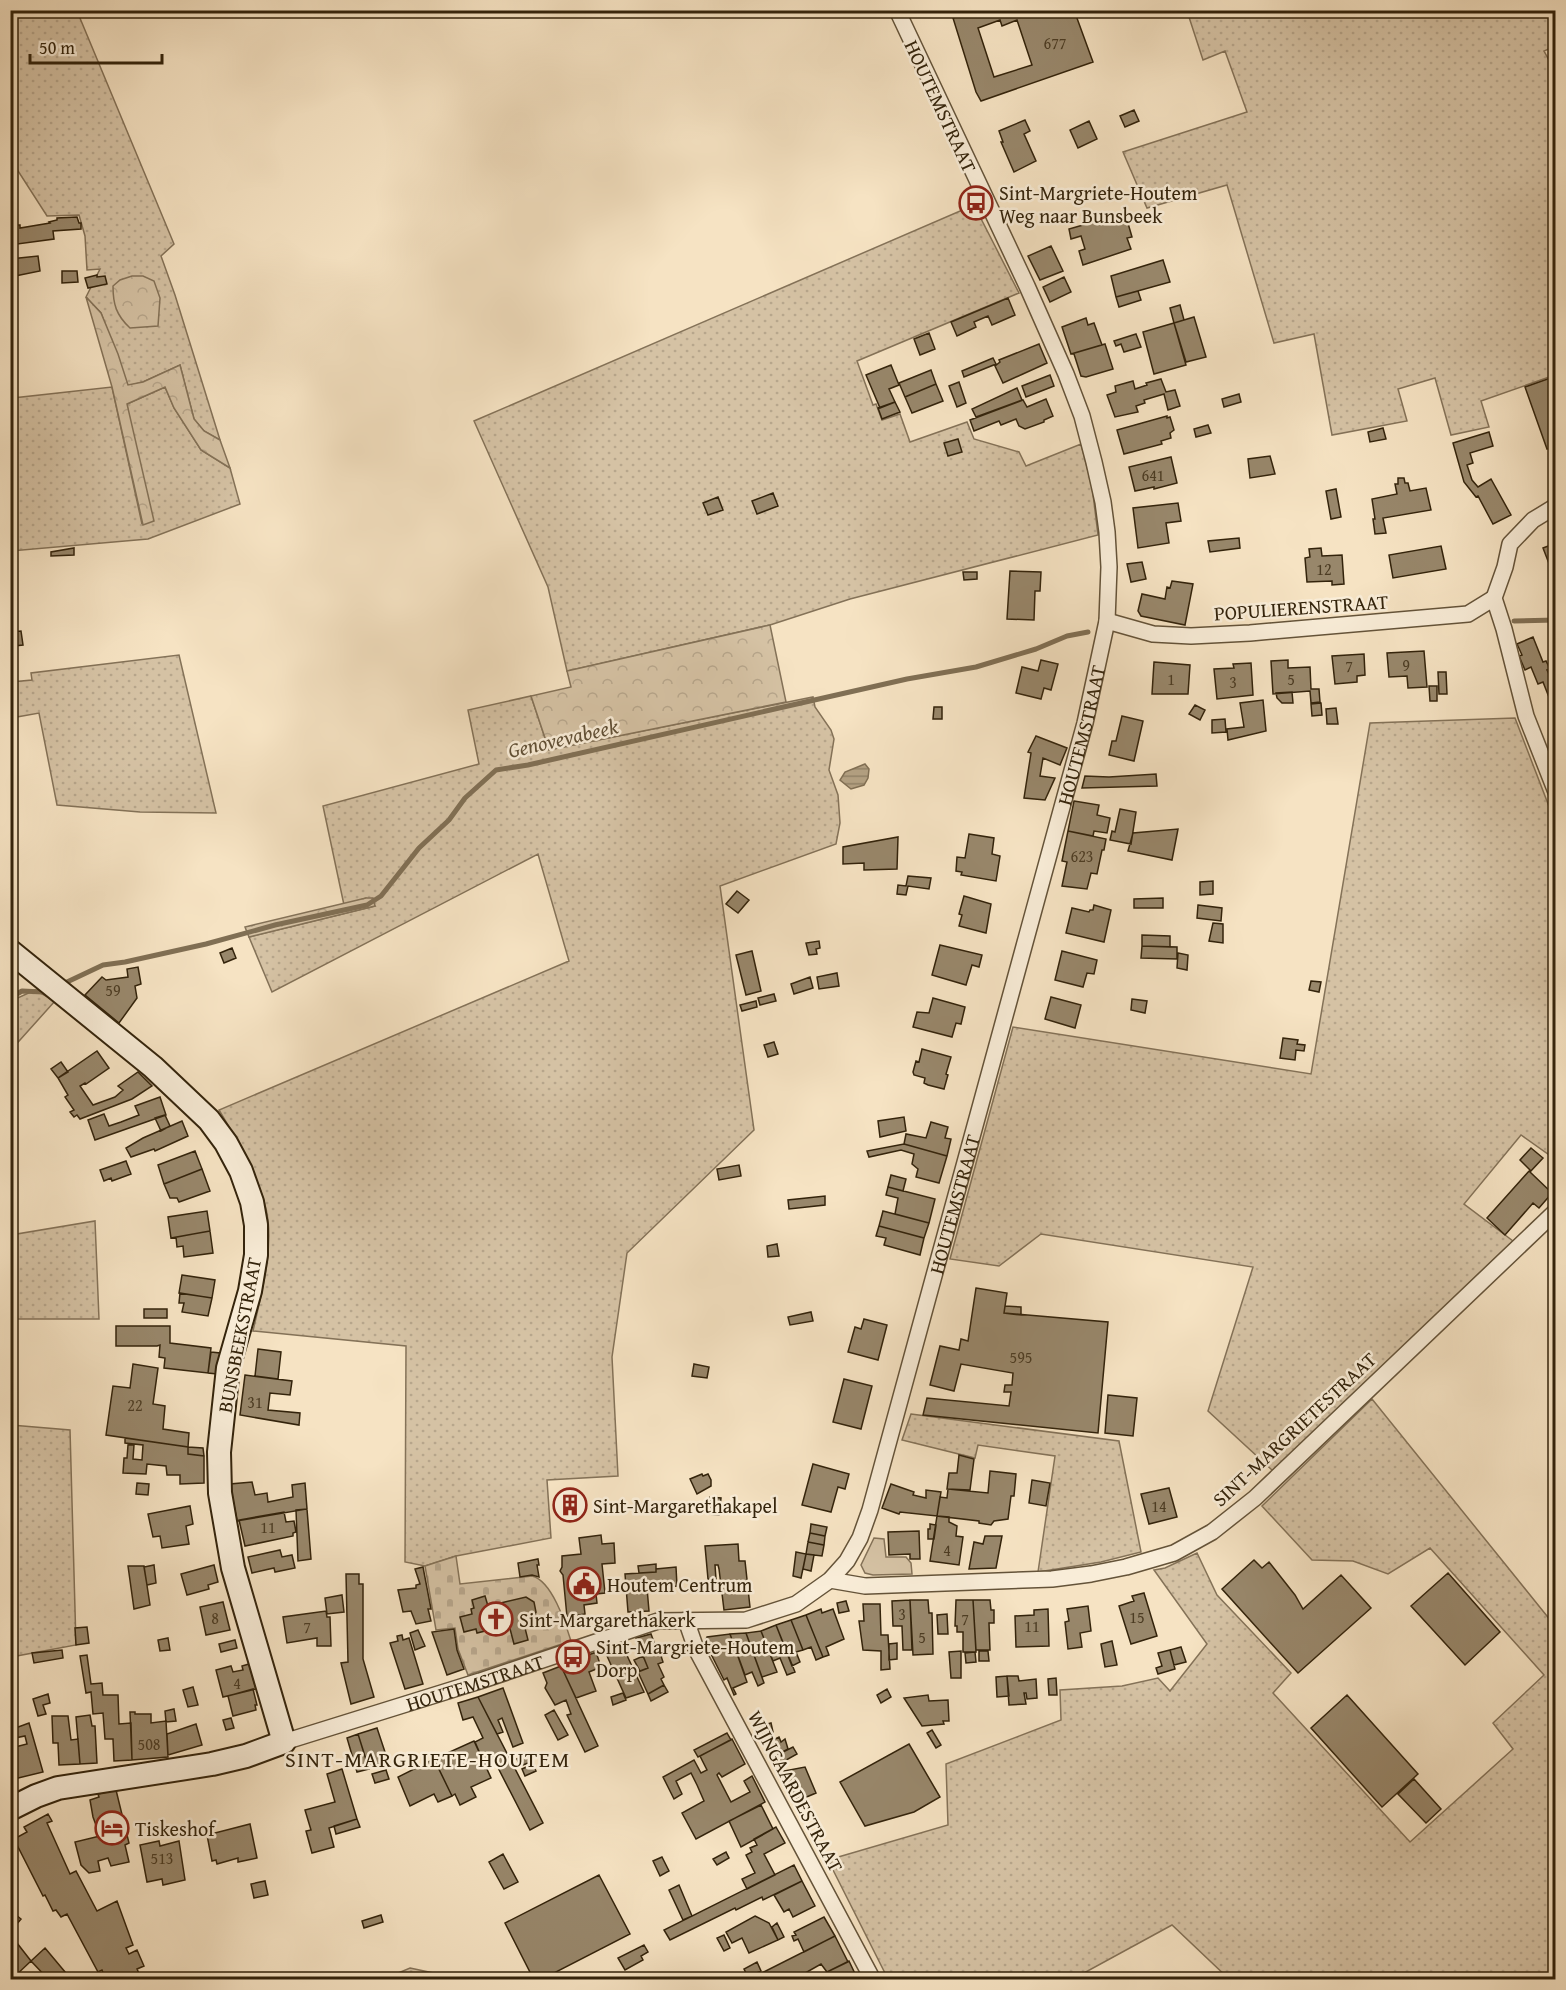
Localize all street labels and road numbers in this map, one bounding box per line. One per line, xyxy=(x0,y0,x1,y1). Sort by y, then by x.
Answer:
street label: HOUTEMSTRAAT xyxy=(898,35,984,177)
street label: POPULIERENSTRAAT xyxy=(1213,586,1389,628)
street label: HOUTEMSTRAAT xyxy=(1049,662,1112,808)
street label: HOUTEMSTRAAT xyxy=(921,1131,986,1277)
street label: BUNSBEEKSTRAAT xyxy=(210,1255,268,1415)
street label: SINT-MARGRIETESTRAAT xyxy=(1205,1345,1383,1513)
street label: HOUTEMSTRAAT xyxy=(402,1646,548,1718)
street label: WIJNGAARDESTRAAT xyxy=(741,1705,851,1877)

